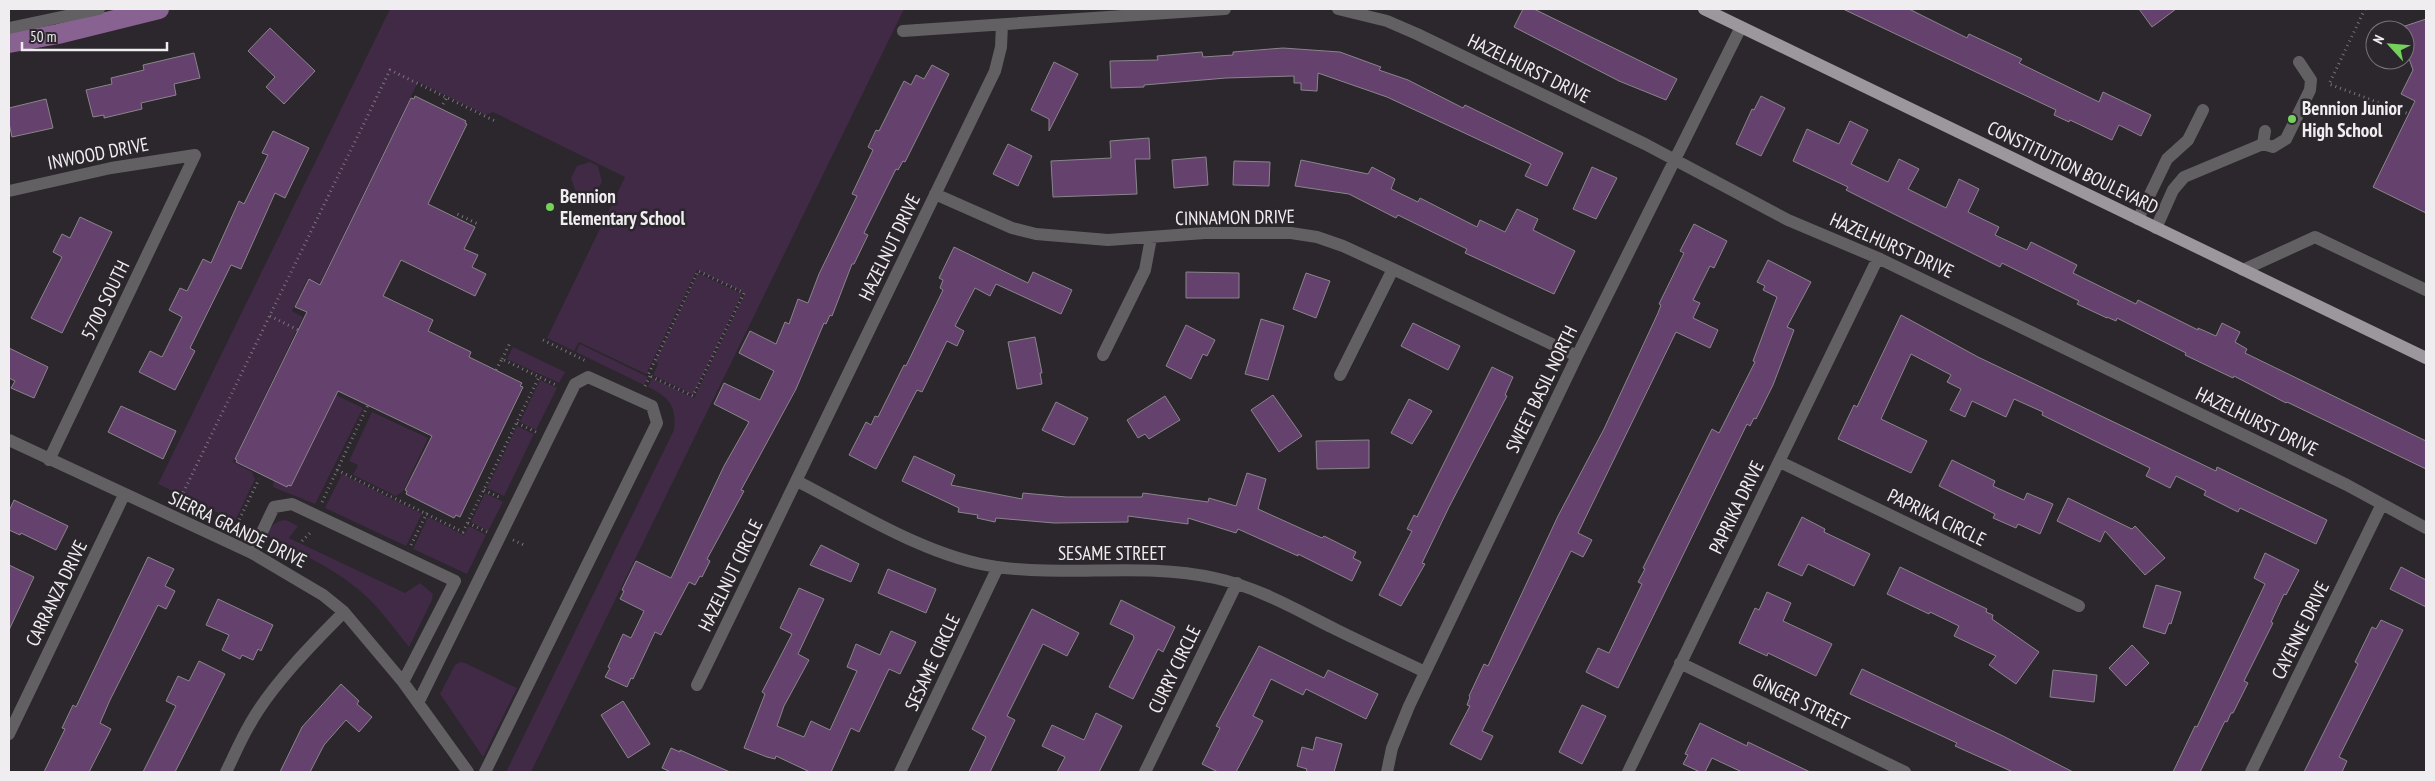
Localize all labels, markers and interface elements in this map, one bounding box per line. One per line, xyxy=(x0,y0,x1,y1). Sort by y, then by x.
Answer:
scale bar xyxy=(22,20,168,52)
north arrow xyxy=(2365,20,2415,70)
text: 50 m xyxy=(30,27,56,46)
street label: HAZELHURST DRIVE xyxy=(1464,28,1594,108)
text: N xyxy=(2369,32,2388,47)
place label: Bennion Junior High School xyxy=(2302,96,2403,142)
marker: Bennion Junior High School xyxy=(2286,113,2298,125)
street label: CONSTITUTION BOULEVARD xyxy=(1984,115,2163,219)
street label: INWOOD DRIVE xyxy=(45,131,151,175)
place label: Bennion Elementary School xyxy=(560,184,685,230)
street label: HAZELNUT DRIVE xyxy=(853,190,925,304)
marker: Bennion Elementary School xyxy=(544,201,556,213)
street label: CINNAMON DRIVE xyxy=(1175,204,1295,230)
street label: HAZELHURST DRIVE xyxy=(1826,207,1958,283)
street label: 5700 SOUTH xyxy=(76,256,134,344)
street label: SWEET BASIL NORTH xyxy=(1500,322,1582,456)
street label: HAZELHURST DRIVE xyxy=(2192,381,2322,461)
street label: PAPRIKA DRIVE xyxy=(1703,457,1769,557)
street label: PAPRIKA CIRCLE xyxy=(1884,483,1990,551)
street label: SIERRA GRANDE DRIVE xyxy=(165,485,311,573)
street label: HAZELNUT CIRCLE xyxy=(693,515,767,635)
street label: CARRANZA DRIVE xyxy=(20,536,92,650)
street label: SESAME STREET xyxy=(1058,541,1167,565)
street label: CAYENNE DRIVE xyxy=(2266,577,2334,683)
street label: SESAME CIRCLE xyxy=(899,610,965,714)
street label: CURRY CIRCLE xyxy=(1142,621,1206,717)
street label: GINGER STREET xyxy=(1748,667,1854,735)

